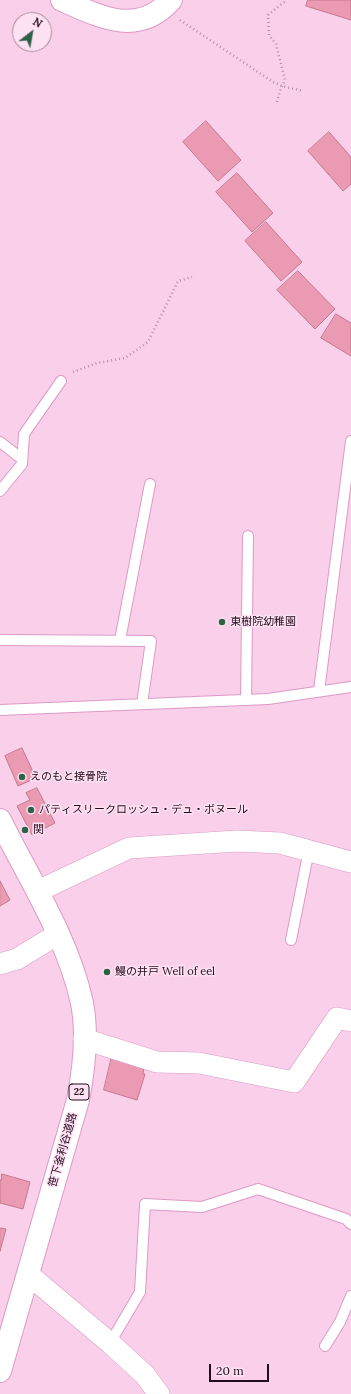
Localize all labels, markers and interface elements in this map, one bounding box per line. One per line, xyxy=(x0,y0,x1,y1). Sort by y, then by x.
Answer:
north arrow xyxy=(12,12,52,52)
text: N xyxy=(30,14,45,31)
place label: 東樹院幼稚園 xyxy=(230,615,296,629)
marker: 東樹院幼稚園 xyxy=(217,617,227,627)
place label: えのもと接骨院 xyxy=(30,770,107,784)
marker: えのもと接骨院 xyxy=(17,772,27,782)
place label: パティスリークロッシュ・デュ・ボヌール xyxy=(39,803,248,817)
marker: パティスリークロッシュ・デュ・ボヌール xyxy=(26,805,36,815)
place label: 関 xyxy=(33,823,44,837)
marker: 関 xyxy=(20,825,30,835)
place label: 鰻の井戸 Well of eel xyxy=(115,965,215,979)
marker: 鰻の井戸 Well of eel xyxy=(102,967,112,977)
road number: 22 xyxy=(69,1084,89,1100)
street label: 笹下釜利谷道路 xyxy=(46,1111,80,1189)
scale bar xyxy=(211,1356,271,1382)
text: 20 m xyxy=(216,1363,244,1378)

